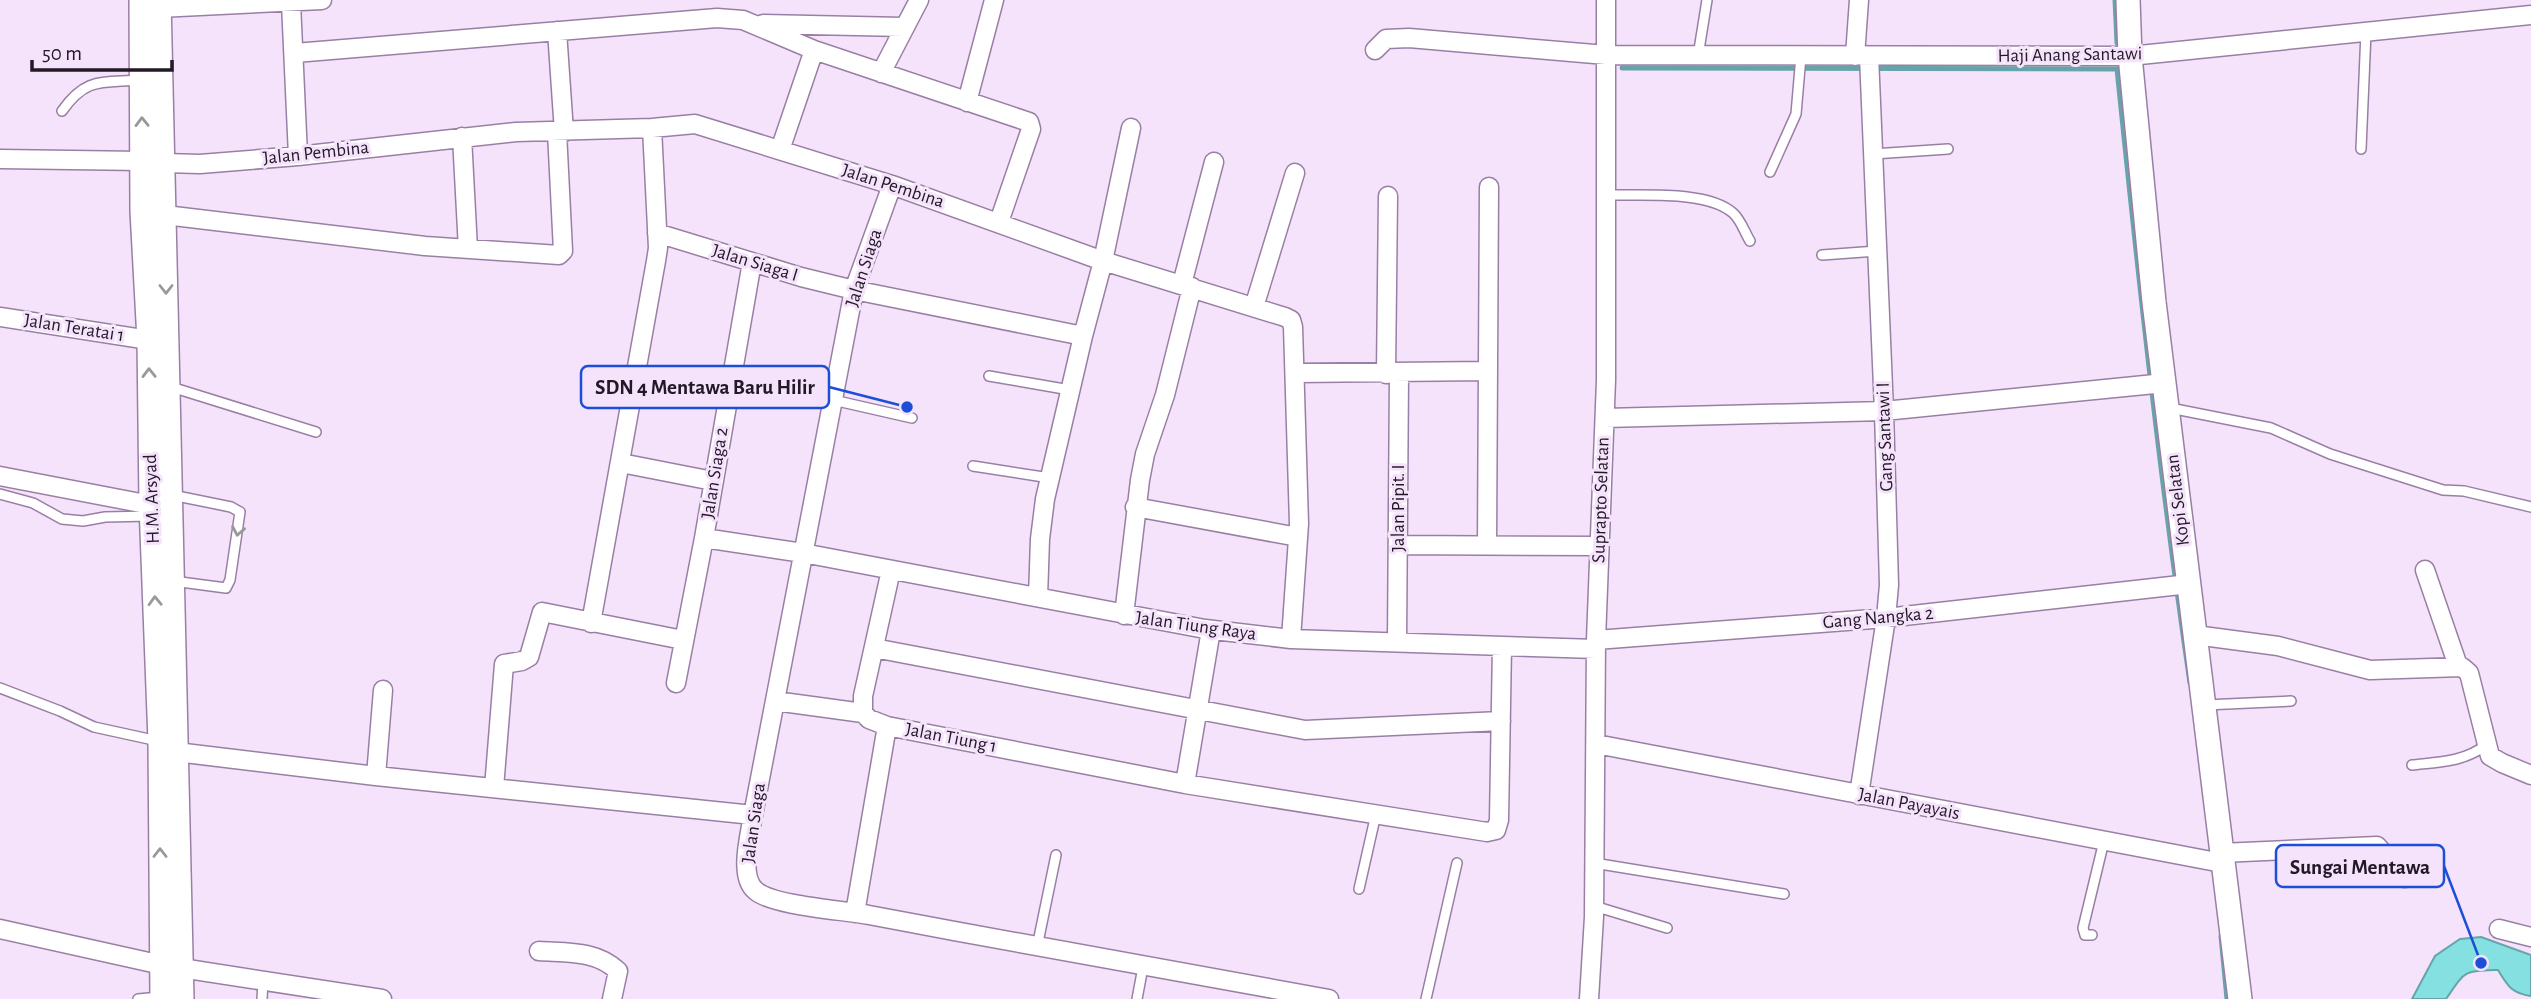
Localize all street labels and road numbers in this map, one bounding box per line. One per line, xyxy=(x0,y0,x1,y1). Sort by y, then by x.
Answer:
street label: Haji Anang Santawi xyxy=(1998,44,2142,66)
street label: Jalan Pembina xyxy=(262,138,370,168)
street label: Jalan Pembina xyxy=(839,161,947,212)
street label: Jalan Siaga xyxy=(843,227,886,309)
street label: Jalan Siaga I xyxy=(710,241,800,285)
street label: Jalan Teratai 1 xyxy=(23,311,125,345)
street label: Gang Santawi I xyxy=(1874,382,1896,492)
street label: Jalan Siaga 2 xyxy=(698,426,732,520)
street label: Suprapto Selatan xyxy=(1589,437,1613,563)
street label: Kopi Selatan xyxy=(2163,453,2193,547)
street label: H.M. Arsyad xyxy=(141,454,163,544)
street label: Jalan Pipit. I xyxy=(1389,464,1408,552)
street label: Gang Nangka 2 xyxy=(1822,604,1935,632)
street label: Jalan Tiung Raya xyxy=(1135,608,1258,644)
street label: Jalan Tiung 1 xyxy=(904,720,998,756)
street label: Jalan Siaga xyxy=(739,782,769,864)
street label: Jalan Payayais xyxy=(1857,785,1961,823)

